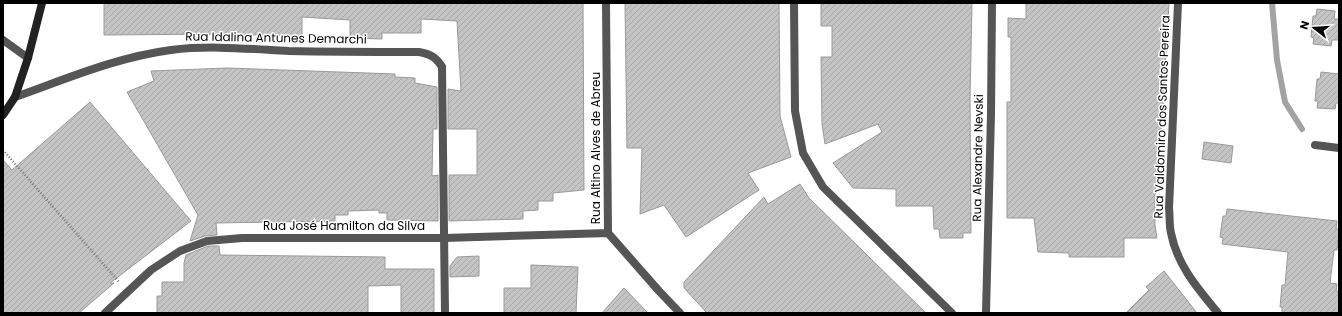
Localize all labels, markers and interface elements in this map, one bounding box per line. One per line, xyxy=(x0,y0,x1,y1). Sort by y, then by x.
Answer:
north arrow xyxy=(1294,8,1334,48)
street label: Rua Valdomiro dos Santos Pereira xyxy=(1149,15,1174,219)
text: N xyxy=(1296,19,1313,31)
street label: Rua Idalina Antunes Demarchi xyxy=(185,27,367,48)
street label: Rua Altino Alves de Abreu xyxy=(587,72,604,224)
street label: Rua Alexandre Nevski xyxy=(968,94,987,222)
street label: Rua José Hamilton da Silva xyxy=(263,217,425,234)

